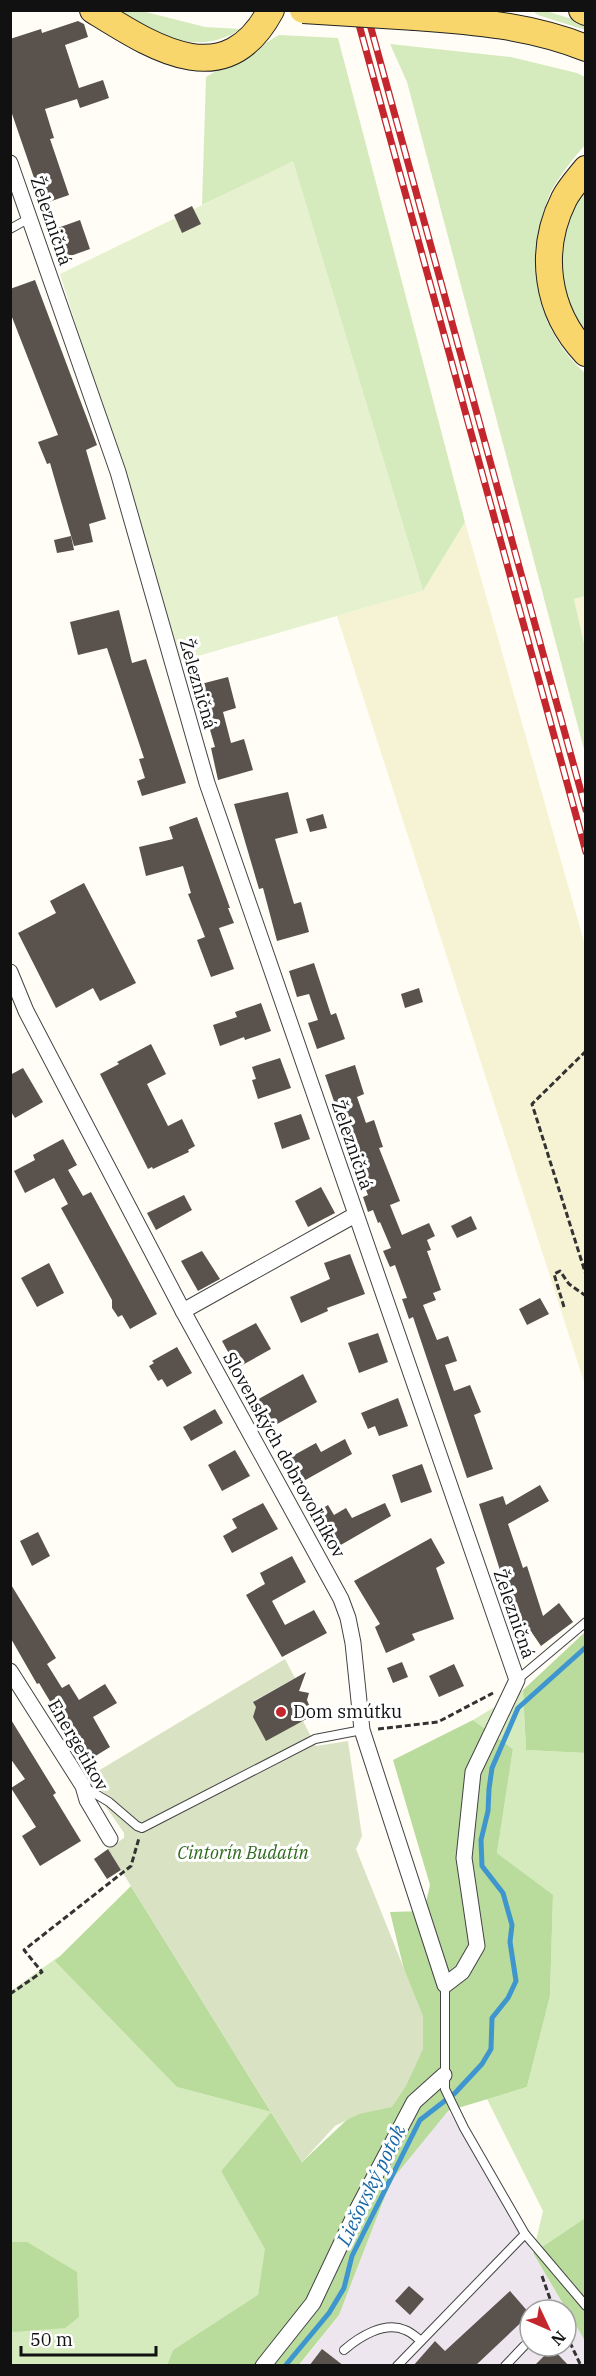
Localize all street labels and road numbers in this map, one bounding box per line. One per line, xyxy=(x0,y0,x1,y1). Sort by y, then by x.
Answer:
street label: Železničná xyxy=(25,173,78,269)
street label: Železničná xyxy=(175,636,222,732)
street label: Železničná xyxy=(326,1097,379,1193)
street label: Slovenských dobrovoľníkov xyxy=(218,1348,351,1562)
street label: Železničná xyxy=(488,1566,541,1662)
street label: Energetikov xyxy=(43,1695,114,1795)

